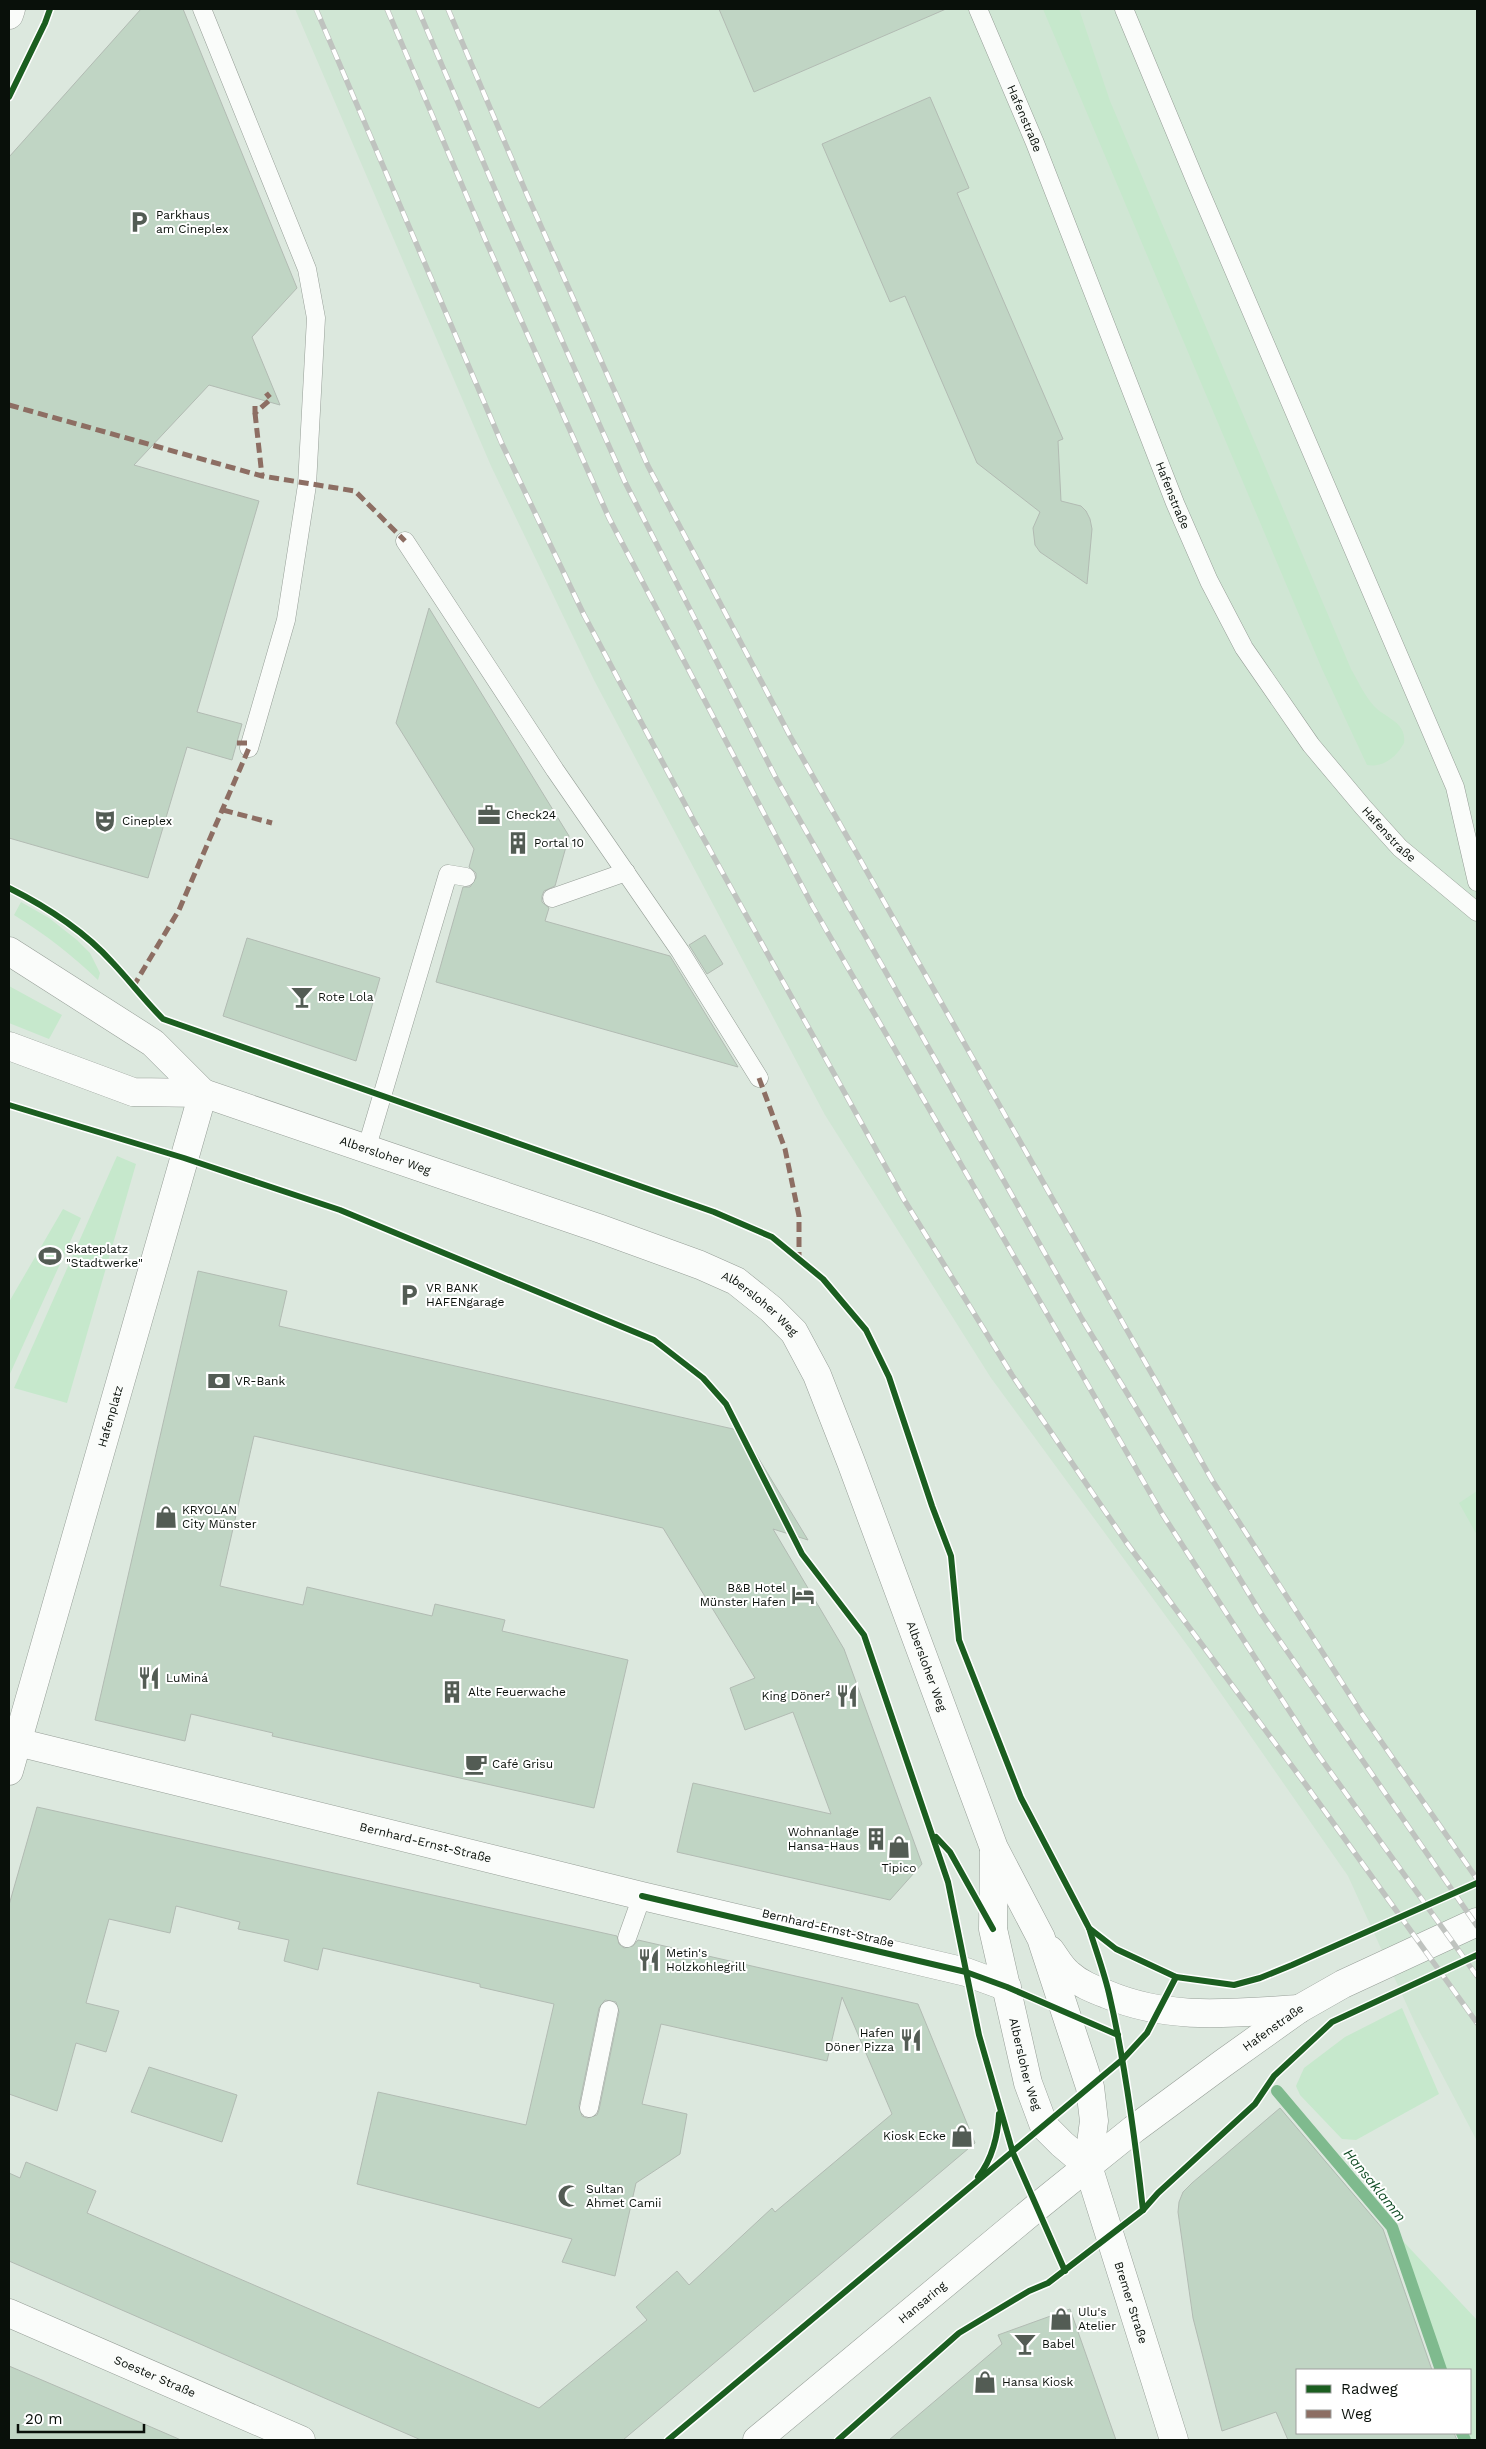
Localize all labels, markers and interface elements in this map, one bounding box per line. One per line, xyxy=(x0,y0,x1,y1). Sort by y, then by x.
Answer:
street label: Hafenstraße xyxy=(1004,83,1045,154)
place label: Parkhaus am Cineplex xyxy=(156,208,228,236)
parking icon: Parkhaus am Cineplex xyxy=(126,209,152,235)
street label: Hafenstraße xyxy=(1153,460,1193,531)
office icon: Check24 xyxy=(476,802,502,828)
street label: Hafenstraße xyxy=(1359,804,1419,865)
theatre icon: Cineplex xyxy=(92,808,118,834)
place label: Check24 xyxy=(506,808,556,822)
place label: Cineplex xyxy=(122,814,172,828)
building icon: Portal 10 xyxy=(505,830,531,856)
place label: Portal 10 xyxy=(534,836,584,850)
bar icon: Rote Lola xyxy=(289,984,315,1010)
place label: Rote Lola xyxy=(318,990,374,1004)
street label: Albersloher Weg xyxy=(338,1133,433,1178)
place label: Skateplatz "Stadtwerke" xyxy=(66,1242,143,1270)
sports icon: Skateplatz "Stadtwerke" xyxy=(37,1243,63,1269)
street label: Albersloher Weg xyxy=(719,1268,801,1339)
place label: VR BANK HAFENgarage xyxy=(426,1281,504,1309)
parking icon: VR BANK HAFENgarage xyxy=(396,1282,422,1308)
bank icon: VR-Bank xyxy=(206,1368,232,1394)
place label: VR-Bank xyxy=(235,1374,285,1388)
street label: Hafenplatz xyxy=(95,1384,126,1449)
place label: KRYOLAN City Münster xyxy=(182,1503,257,1531)
shop icon: KRYOLAN City Münster xyxy=(153,1504,179,1530)
place label: B&B Hotel Münster Hafen xyxy=(700,1581,786,1609)
hotel icon: B&B Hotel Münster Hafen xyxy=(790,1582,816,1608)
street label: Albersloher Weg xyxy=(904,1619,950,1714)
restaurant icon: LuMiná xyxy=(136,1665,162,1691)
place label: LuMiná xyxy=(166,1671,208,1685)
building icon: Alte Feuerwache xyxy=(439,1679,465,1705)
restaurant icon: King Döner² xyxy=(834,1683,860,1709)
place label: Alte Feuerwache xyxy=(468,1685,566,1699)
place label: King Döner² xyxy=(762,1689,831,1703)
cafe icon: Café Grisu xyxy=(463,1751,489,1777)
place label: Café Grisu xyxy=(492,1757,553,1771)
street label: Bernhard-Ernst-Straße xyxy=(358,1820,493,1866)
place label: Wohnanlage Hansa-Haus xyxy=(788,1825,859,1853)
building icon: Wohnanlage Hansa-Haus xyxy=(863,1826,889,1852)
shop icon: Tipico xyxy=(886,1834,912,1860)
place label: Tipico xyxy=(882,1861,916,1875)
street label: Bernhard-Ernst-Straße xyxy=(761,1906,896,1950)
place label: Metin's Holzkohlegrill xyxy=(666,1946,746,1974)
restaurant icon: Metin's Holzkohlegrill xyxy=(636,1947,662,1973)
street label: Hafenstraße xyxy=(1240,2001,1306,2054)
street label: Albersloher Weg xyxy=(1006,2017,1045,2113)
place label: Hafen Döner Pizza xyxy=(825,2026,894,2054)
restaurant icon: Hafen Döner Pizza xyxy=(898,2027,924,2053)
shop icon: Kiosk Ecke xyxy=(949,2123,975,2149)
place label: Kiosk Ecke xyxy=(883,2129,946,2143)
water label: Hansaklamm xyxy=(1341,2145,1409,2225)
place label: Sultan Ahmet Camii xyxy=(586,2182,662,2210)
mosque icon: Sultan Ahmet Camii xyxy=(556,2183,582,2209)
street label: Bremer Straße xyxy=(1111,2260,1150,2345)
street label: Hansaring xyxy=(895,2278,950,2326)
place label: Ulu's Atelier xyxy=(1078,2305,1116,2333)
shop icon: Ulu's Atelier xyxy=(1048,2306,1074,2332)
bar icon: Babel xyxy=(1012,2331,1038,2357)
place label: Babel xyxy=(1042,2337,1075,2351)
street label: Soester Straße xyxy=(112,2353,198,2400)
shop icon: Hansa Kiosk xyxy=(972,2369,998,2395)
legend xyxy=(1296,2369,1471,2434)
place label: Hansa Kiosk xyxy=(1002,2375,1073,2389)
text: Radweg xyxy=(1341,2380,1398,2398)
scale bar xyxy=(18,2402,144,2434)
text: Weg xyxy=(1341,2405,1372,2423)
text: 20 m xyxy=(25,2410,63,2428)

